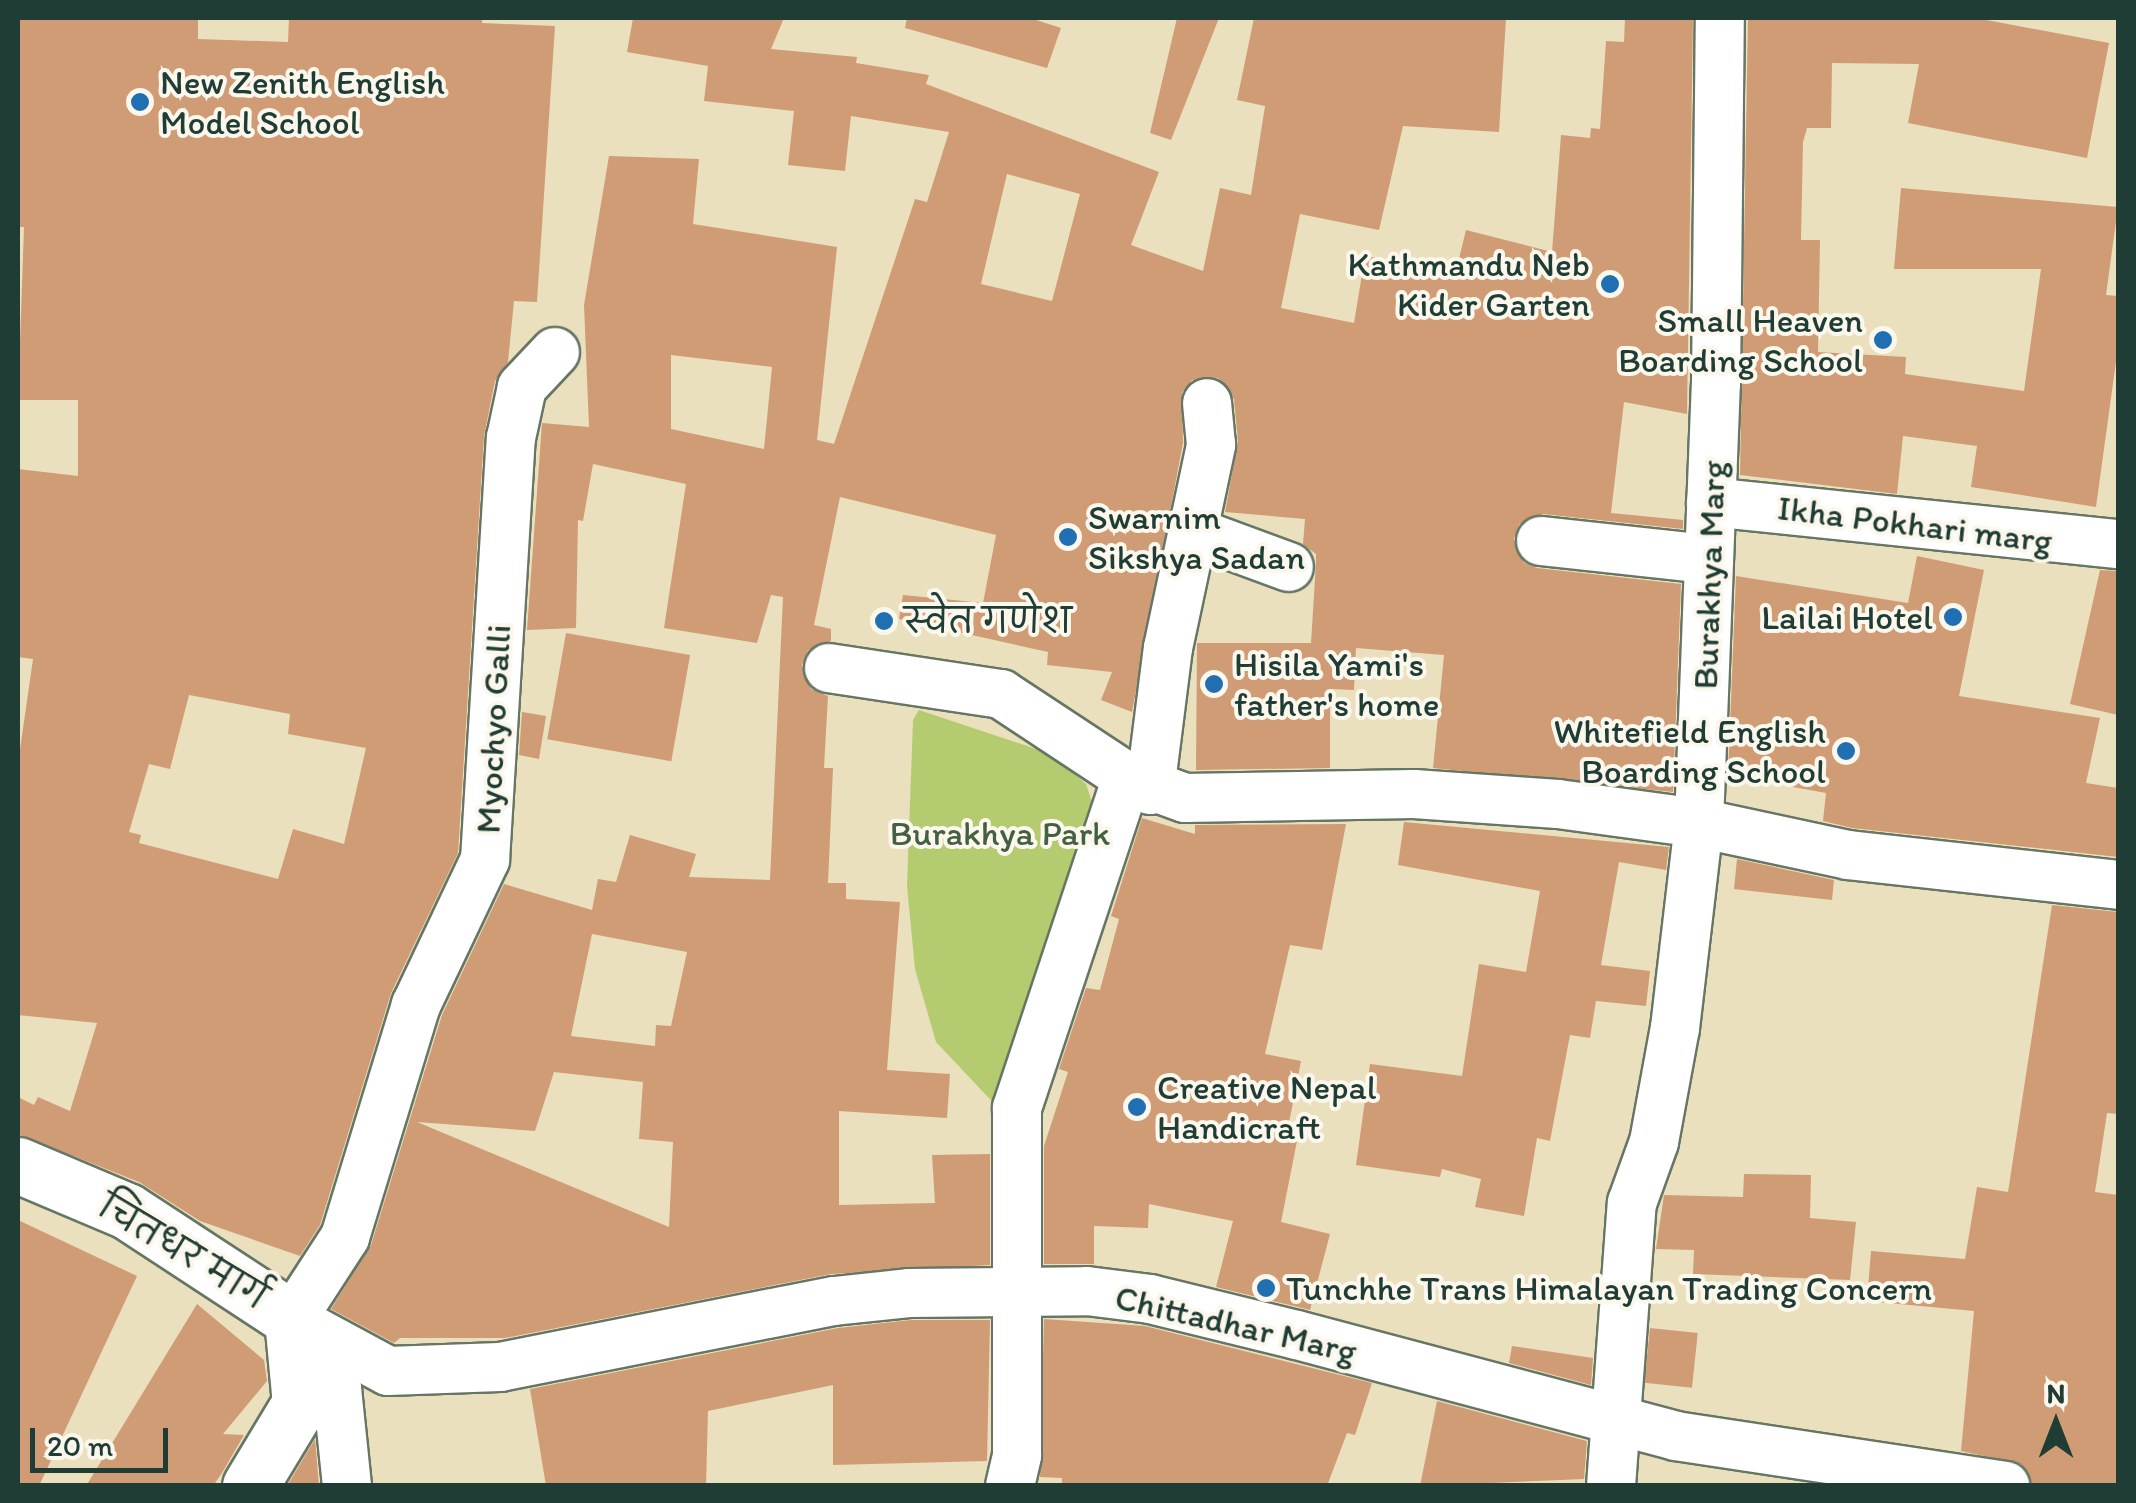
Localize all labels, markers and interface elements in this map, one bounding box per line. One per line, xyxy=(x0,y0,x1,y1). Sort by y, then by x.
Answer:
place label: New Zenith English Model School xyxy=(160,61,446,143)
marker: New Zenith English Model School xyxy=(129,91,151,113)
place label: Kathmandu Neb Kider Garten xyxy=(1347,243,1590,325)
marker: Kathmandu Neb Kider Garten xyxy=(1599,273,1621,295)
place label: Small Heaven Boarding School xyxy=(1618,299,1863,381)
marker: Small Heaven Boarding School xyxy=(1872,329,1894,351)
street label: Burakhya Marg xyxy=(1684,460,1734,690)
street label: Ikha Pokhari marg xyxy=(1776,486,2054,562)
place label: Swarnim Sikshya Sadan xyxy=(1088,496,1304,578)
marker: Swarnim Sikshya Sadan xyxy=(1057,526,1079,548)
place label: Lailai Hotel xyxy=(1762,596,1933,638)
place label: स्वेत गणेश xyxy=(904,600,1072,642)
marker: Lailai Hotel xyxy=(1942,606,1964,628)
marker: स्वेत गणेश xyxy=(873,610,895,632)
street label: Myochyo Galli xyxy=(467,623,519,835)
place label: Hisila Yami's father's home xyxy=(1234,643,1438,725)
marker: Hisila Yami's father's home xyxy=(1203,673,1225,695)
place label: Whitefield English Boarding School xyxy=(1553,710,1826,792)
marker: Whitefield English Boarding School xyxy=(1835,740,1857,762)
park label: Burakhya Park xyxy=(890,812,1110,854)
place label: Creative Nepal Handicraft xyxy=(1157,1066,1376,1148)
marker: Creative Nepal Handicraft xyxy=(1126,1096,1148,1118)
street label: चितधर मार्ग xyxy=(91,1185,275,1319)
place label: Tunchhe Trans Himalayan Trading Concern xyxy=(1286,1267,1931,1309)
street label: Chittadhar Marg xyxy=(1111,1276,1361,1372)
marker: Tunchhe Trans Himalayan Trading Concern xyxy=(1255,1277,1277,1299)
north arrow xyxy=(2006,1373,2106,1473)
text: N xyxy=(2047,1376,2065,1410)
scale bar xyxy=(35,1408,172,1470)
text: 20 m xyxy=(47,1427,113,1464)

